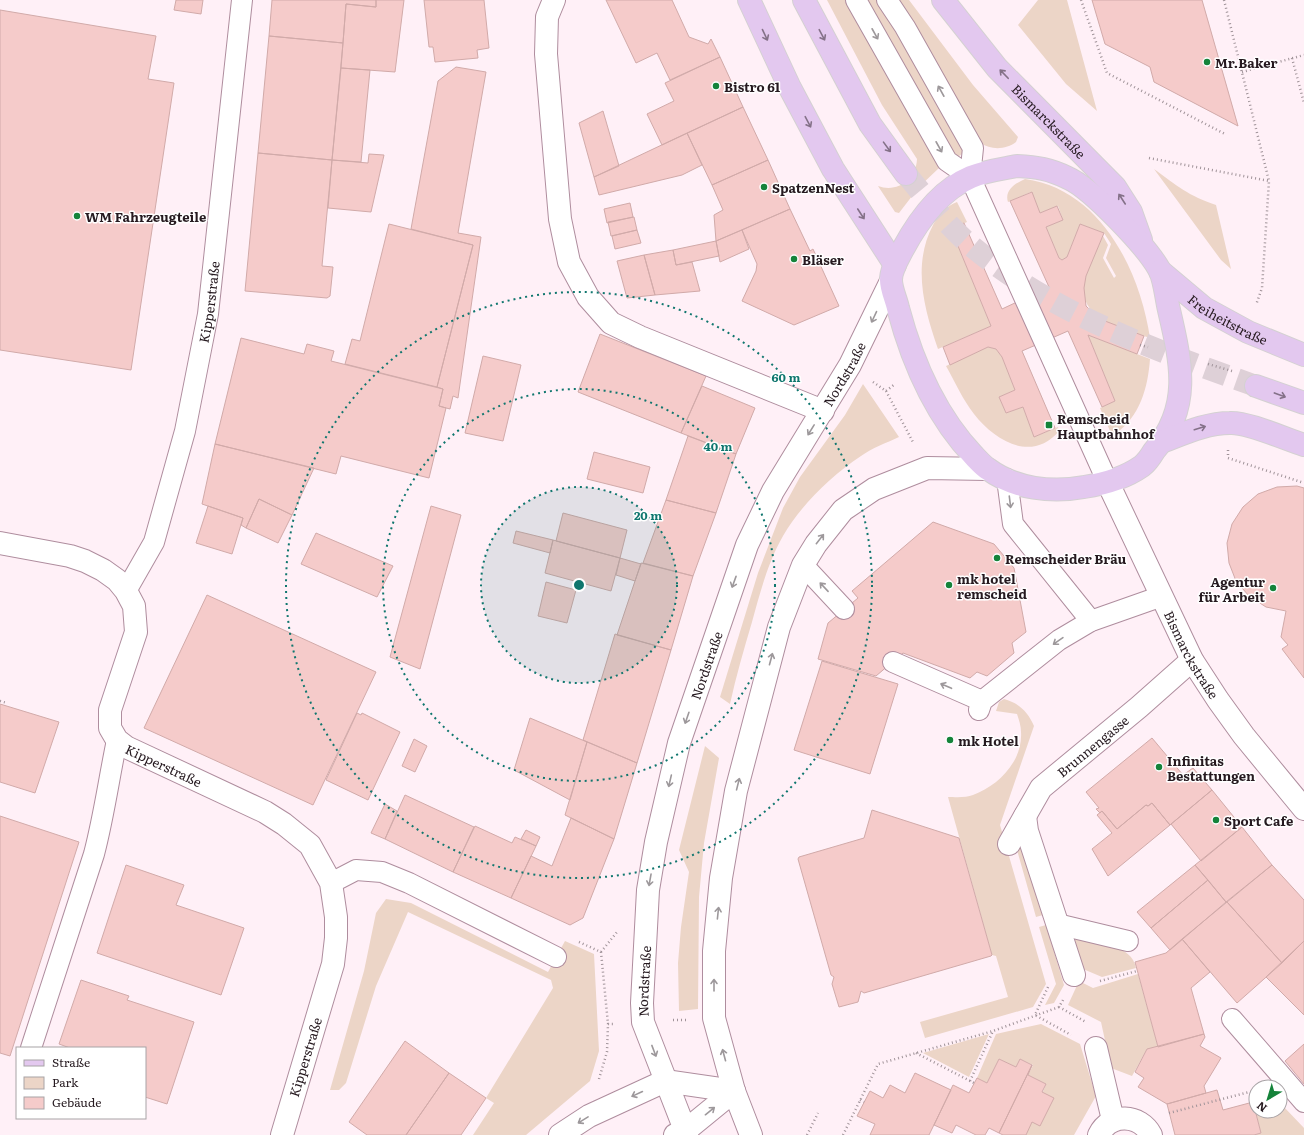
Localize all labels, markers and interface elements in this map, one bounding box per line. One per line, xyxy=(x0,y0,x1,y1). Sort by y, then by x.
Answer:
one-way arrow xyxy=(818,28,826,40)
one-way arrow xyxy=(872,28,880,40)
one-way arrow xyxy=(762,29,769,41)
place label: Mr.Baker xyxy=(1215,53,1277,72)
marker: Mr.Baker xyxy=(1202,57,1212,67)
one-way arrow xyxy=(999,69,1009,79)
place label: Bistro 61 xyxy=(724,77,781,96)
street label: Bismarckstraße xyxy=(1008,79,1091,162)
marker: Bistro 61 xyxy=(711,81,721,91)
one-way arrow xyxy=(936,85,944,97)
one-way arrow xyxy=(805,116,812,128)
one-way arrow xyxy=(882,141,891,152)
one-way arrow xyxy=(936,141,944,153)
place label: SpatzenNest xyxy=(772,178,855,197)
marker: SpatzenNest xyxy=(759,182,769,192)
one-way arrow xyxy=(1118,193,1126,205)
place label: WM Fahrzeugteile xyxy=(85,207,206,226)
one-way arrow xyxy=(857,208,865,219)
marker: WM Fahrzeugteile xyxy=(72,211,82,221)
place label: Bläser xyxy=(802,250,844,269)
marker: Bläser xyxy=(789,254,799,264)
street label: Kipperstraße xyxy=(193,260,223,344)
street label: Freiheitstraße xyxy=(1184,289,1271,349)
one-way arrow xyxy=(870,310,877,322)
street label: Nordstraße xyxy=(818,338,870,409)
text: 60 m xyxy=(772,368,800,386)
one-way arrow xyxy=(1274,391,1286,399)
place label: Remscheid Hauptbahnhof xyxy=(1057,409,1156,443)
marker: Remscheid Hauptbahnhof xyxy=(1044,420,1054,430)
one-way arrow xyxy=(807,424,815,435)
one-way arrow xyxy=(1194,424,1207,431)
text: 40 m xyxy=(704,437,733,455)
one-way arrow xyxy=(1006,495,1014,508)
text: 20 m xyxy=(634,506,662,524)
one-way arrow xyxy=(815,533,824,544)
place label: Remscheider Bräu xyxy=(1005,549,1127,568)
marker: Remscheider Bräu xyxy=(992,553,1002,563)
place label: mk hotel remscheid xyxy=(957,569,1027,603)
place label: Agentur für Arbeit xyxy=(1199,572,1265,606)
one-way arrow xyxy=(730,576,737,589)
centre of rings xyxy=(572,578,586,592)
marker: mk hotel remscheid xyxy=(944,580,954,590)
one-way arrow xyxy=(819,582,828,592)
marker: Agentur für Arbeit xyxy=(1268,583,1278,593)
street label: Bismarckstraße xyxy=(1160,607,1224,702)
street label: Nordstraße xyxy=(685,628,726,702)
one-way arrow xyxy=(1053,637,1064,645)
one-way arrow xyxy=(768,652,775,665)
one-way arrow xyxy=(940,681,952,689)
street label: Brunnengasse xyxy=(1052,710,1132,781)
one-way arrow xyxy=(683,712,690,725)
place label: mk Hotel xyxy=(958,731,1019,750)
marker: mk Hotel xyxy=(945,735,955,745)
street label: Kipperstraße xyxy=(123,739,205,791)
place label: Infinitas Bestattungen xyxy=(1167,751,1255,785)
marker: Infinitas Bestattungen xyxy=(1154,762,1164,772)
one-way arrow xyxy=(666,774,674,787)
one-way arrow xyxy=(735,778,742,791)
place label: Sport Cafe xyxy=(1224,811,1293,830)
marker: Sport Cafe xyxy=(1211,815,1221,825)
one-way arrow xyxy=(646,873,654,886)
one-way arrow xyxy=(714,907,722,920)
street label: Nordstraße xyxy=(632,945,655,1017)
one-way arrow xyxy=(710,979,718,992)
street label: Kipperstraße xyxy=(284,1015,326,1099)
one-way arrow xyxy=(651,1045,659,1057)
legend xyxy=(16,1047,146,1119)
one-way arrow xyxy=(720,1048,727,1061)
text: Straße xyxy=(52,1053,90,1071)
text: Park xyxy=(52,1073,79,1091)
north arrow xyxy=(1248,1079,1288,1119)
one-way arrow xyxy=(631,1091,643,1098)
text: Gebäude xyxy=(52,1093,101,1111)
text: N xyxy=(1253,1099,1270,1117)
one-way arrow xyxy=(704,1107,715,1115)
one-way arrow xyxy=(577,1116,589,1124)

